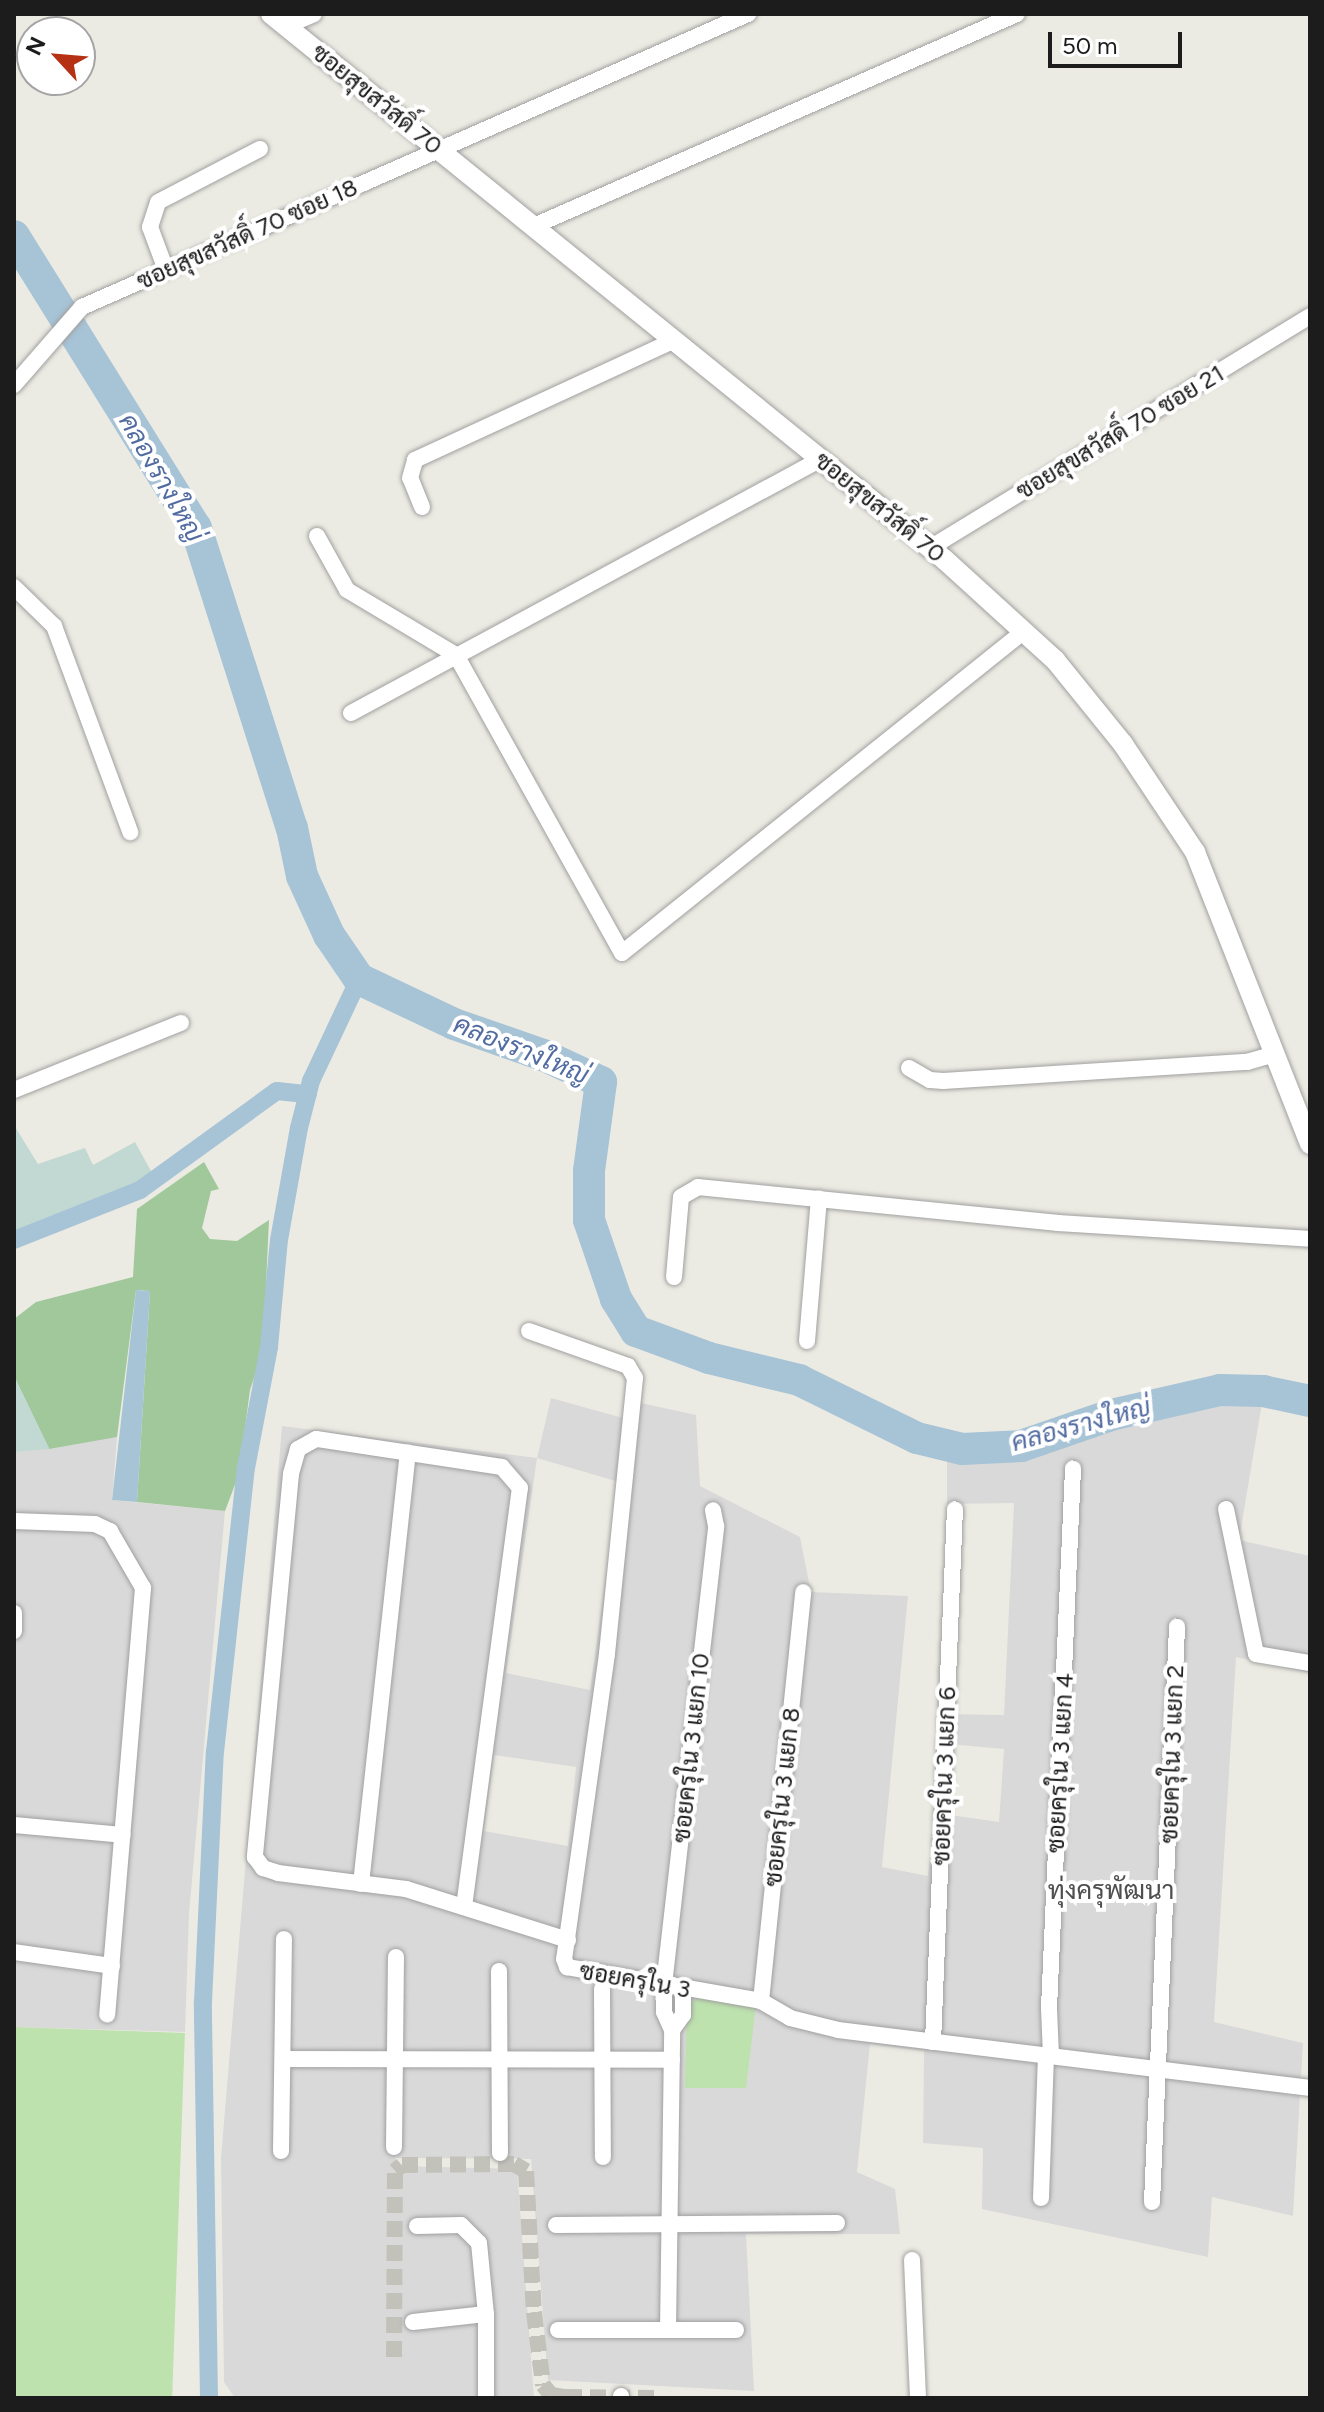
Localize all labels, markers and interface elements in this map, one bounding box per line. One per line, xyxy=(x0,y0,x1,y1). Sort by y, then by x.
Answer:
north arrow xyxy=(16,16,96,96)
scale bar xyxy=(1052,16,1186,66)
text: 50 m xyxy=(1062,31,1118,60)
text: N xyxy=(20,33,52,60)
street label: ซอยสุขสวัสดิ์ 70 xyxy=(306,38,448,160)
street label: ซอยสุขสวัสดิ์ 70 ซอย 18 xyxy=(132,172,362,296)
street label: ซอยสุขสวัสดิ์ 70 ซอย 21 xyxy=(1011,359,1229,505)
water label: คลองรางใหญ่ xyxy=(112,408,210,548)
street label: ซอยสุขสวัสดิ์ 70 xyxy=(809,446,951,568)
water label: คลองรางใหญ่ xyxy=(449,1009,593,1091)
water label: คลองรางใหญ่ xyxy=(1008,1391,1154,1459)
street label: ซอยครุใน 3 แยก 10 xyxy=(667,1652,715,1844)
street label: ซอยครุใน 3 แยก 2 xyxy=(1154,1664,1190,1844)
street label: ซอยครุใน 3 แยก 4 xyxy=(1041,1672,1079,1854)
street label: ซอยครุใน 3 แยก 6 xyxy=(926,1686,962,1866)
street label: ซอยครุใน 3 แยก 8 xyxy=(758,1706,806,1888)
district label: ทุ่งครุพัฒนา xyxy=(1048,1875,1174,1907)
street label: ซอยครุใน 3 xyxy=(577,1956,693,2004)

